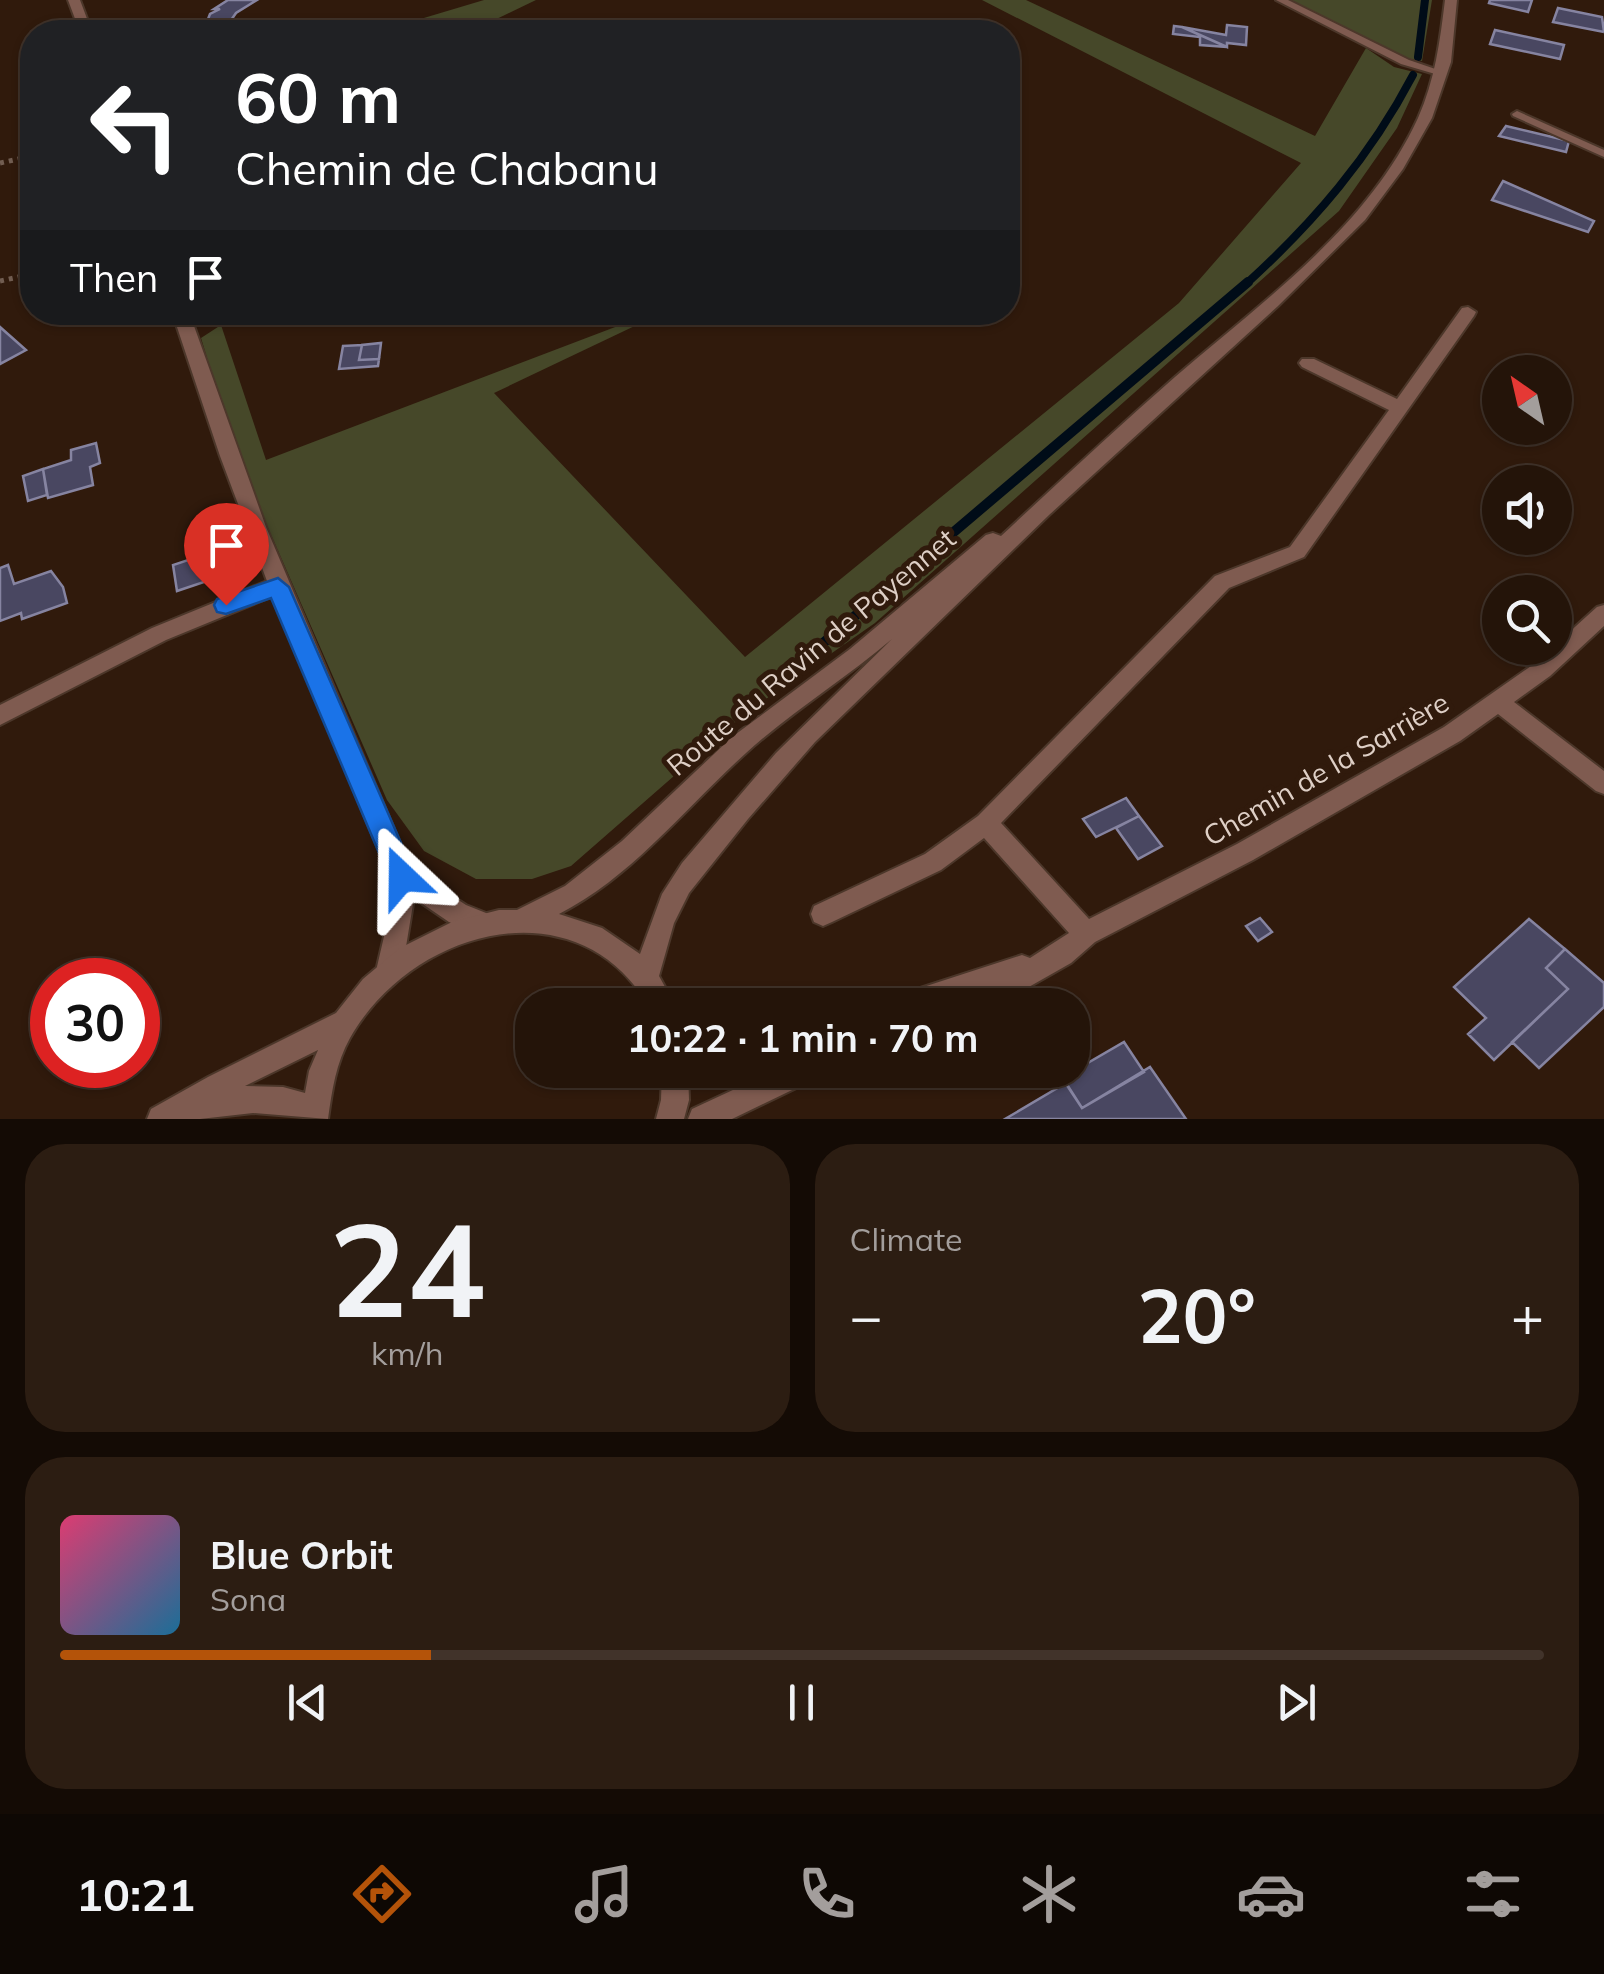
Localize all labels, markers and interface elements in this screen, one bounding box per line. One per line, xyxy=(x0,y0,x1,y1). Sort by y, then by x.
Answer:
text: 60 m xyxy=(235,53,401,141)
icon: left xyxy=(70,60,200,190)
text: Chemin de Chabanu xyxy=(235,140,659,196)
icon: arrive xyxy=(178,250,233,305)
text: Then xyxy=(70,254,158,302)
north arrow xyxy=(1482,355,1572,445)
map controls xyxy=(1482,355,1572,665)
button: sound xyxy=(1482,465,1572,555)
pin xyxy=(184,503,269,606)
icon: arrive xyxy=(199,518,254,573)
street label: Route du Ravin de Payennet xyxy=(659,520,962,783)
button: search xyxy=(1482,575,1572,665)
street label: Chemin de la Sarrière xyxy=(1197,684,1455,853)
position arrow xyxy=(350,825,454,929)
speed limit sign: 30 xyxy=(30,958,160,1088)
text: 10:22 · 1 min · 70 m xyxy=(627,1014,978,1062)
text: 24 xyxy=(329,1186,485,1350)
text: Climate xyxy=(850,1219,962,1259)
text: 20° xyxy=(1138,1268,1256,1362)
text: − xyxy=(850,1281,883,1350)
text: + xyxy=(1511,1281,1544,1350)
text: km/h xyxy=(371,1333,443,1373)
text: Blue Orbit xyxy=(210,1531,393,1579)
text: Sona xyxy=(210,1579,286,1619)
icon: previous xyxy=(280,1675,335,1730)
icon: pause xyxy=(774,1675,829,1730)
icon: next xyxy=(1269,1675,1324,1730)
icon: directions xyxy=(347,1859,417,1929)
icon: music xyxy=(569,1859,639,1929)
icon: phone xyxy=(792,1859,862,1929)
icon: climate xyxy=(1014,1859,1084,1929)
icon: car xyxy=(1236,1859,1306,1929)
icon: filters xyxy=(1458,1859,1528,1929)
text: 10:21 xyxy=(76,1866,195,1922)

